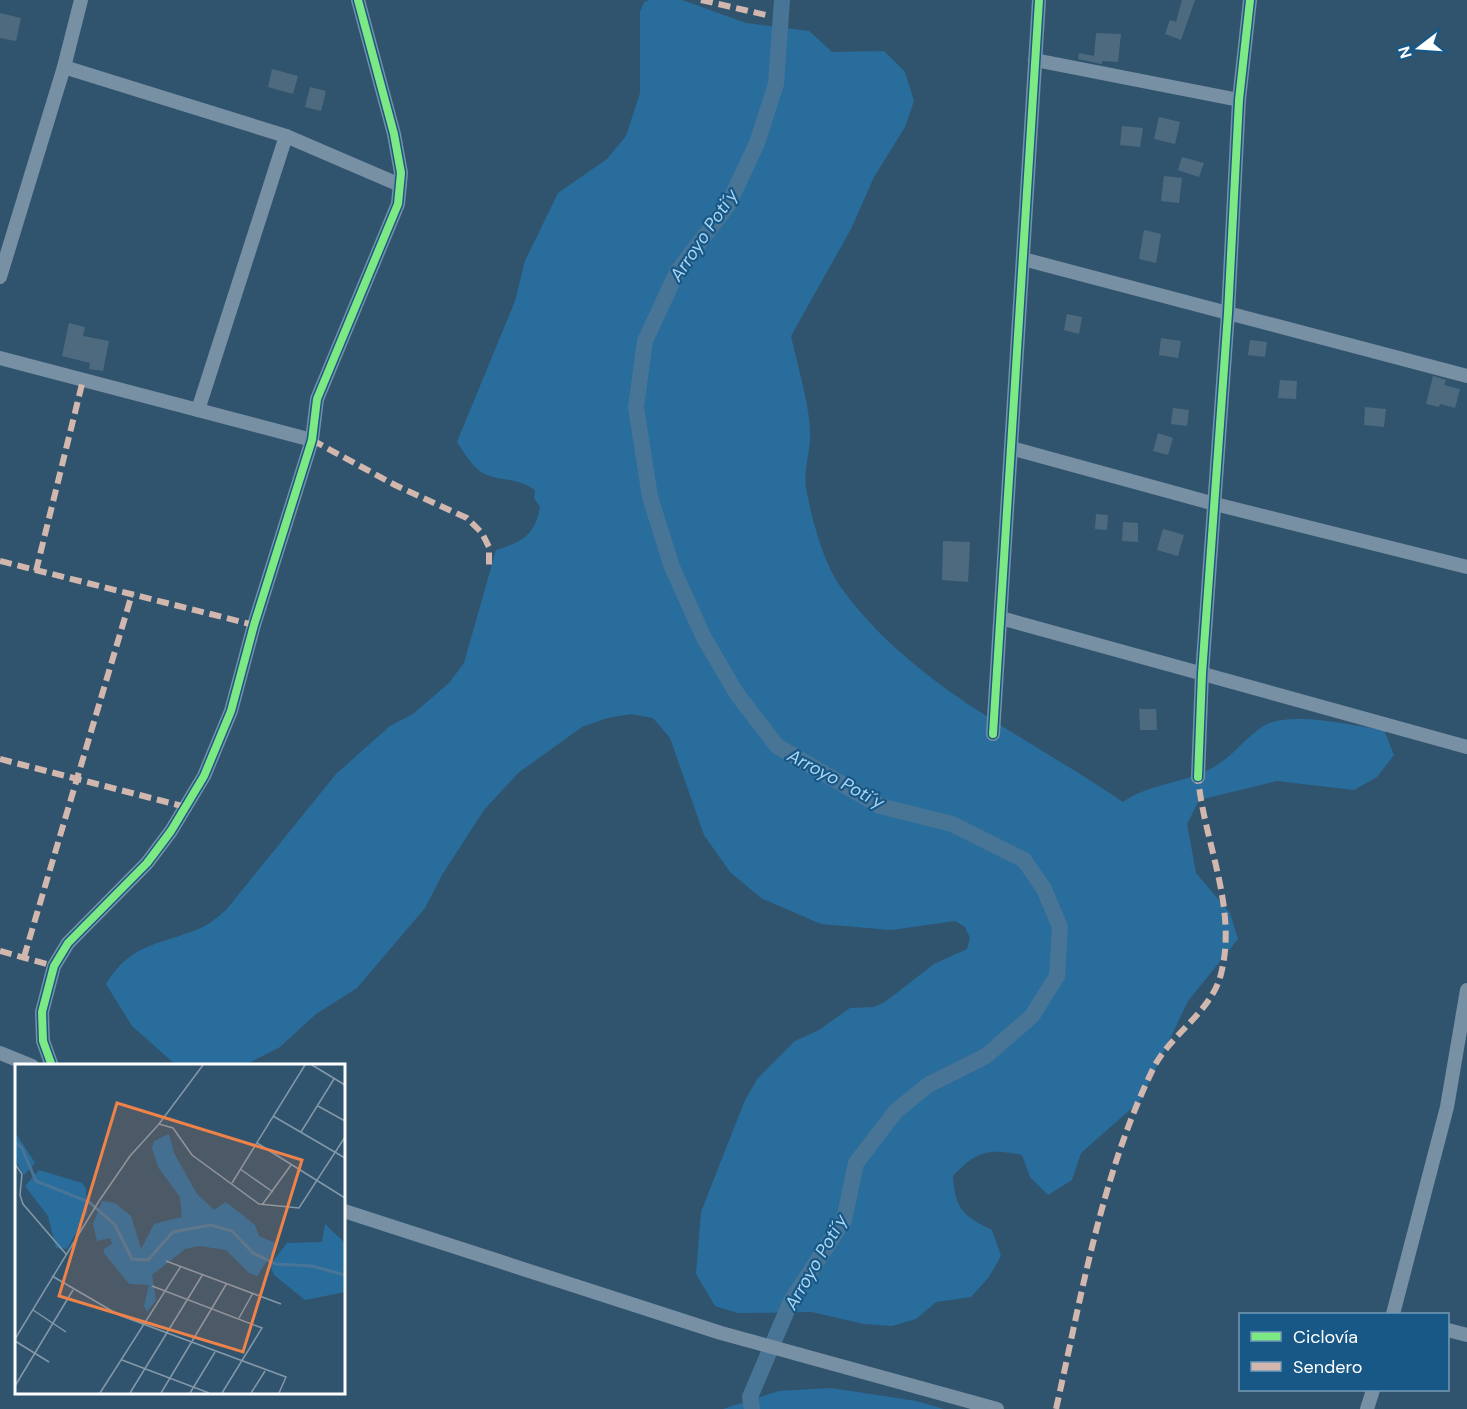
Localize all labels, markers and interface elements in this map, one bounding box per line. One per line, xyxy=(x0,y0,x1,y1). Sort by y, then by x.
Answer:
north arrow xyxy=(1389,18,1449,78)
text: N xyxy=(1393,44,1417,61)
water label: Arroyo Poti´y xyxy=(664,183,744,287)
water label: Arroyo Poti´y xyxy=(783,743,889,815)
inset map xyxy=(15,1064,345,1394)
water label: Arroyo Poti´y xyxy=(779,1209,853,1315)
legend xyxy=(1239,1313,1449,1391)
text: Ciclovía xyxy=(1293,1325,1358,1349)
text: Sendero xyxy=(1293,1355,1363,1379)

